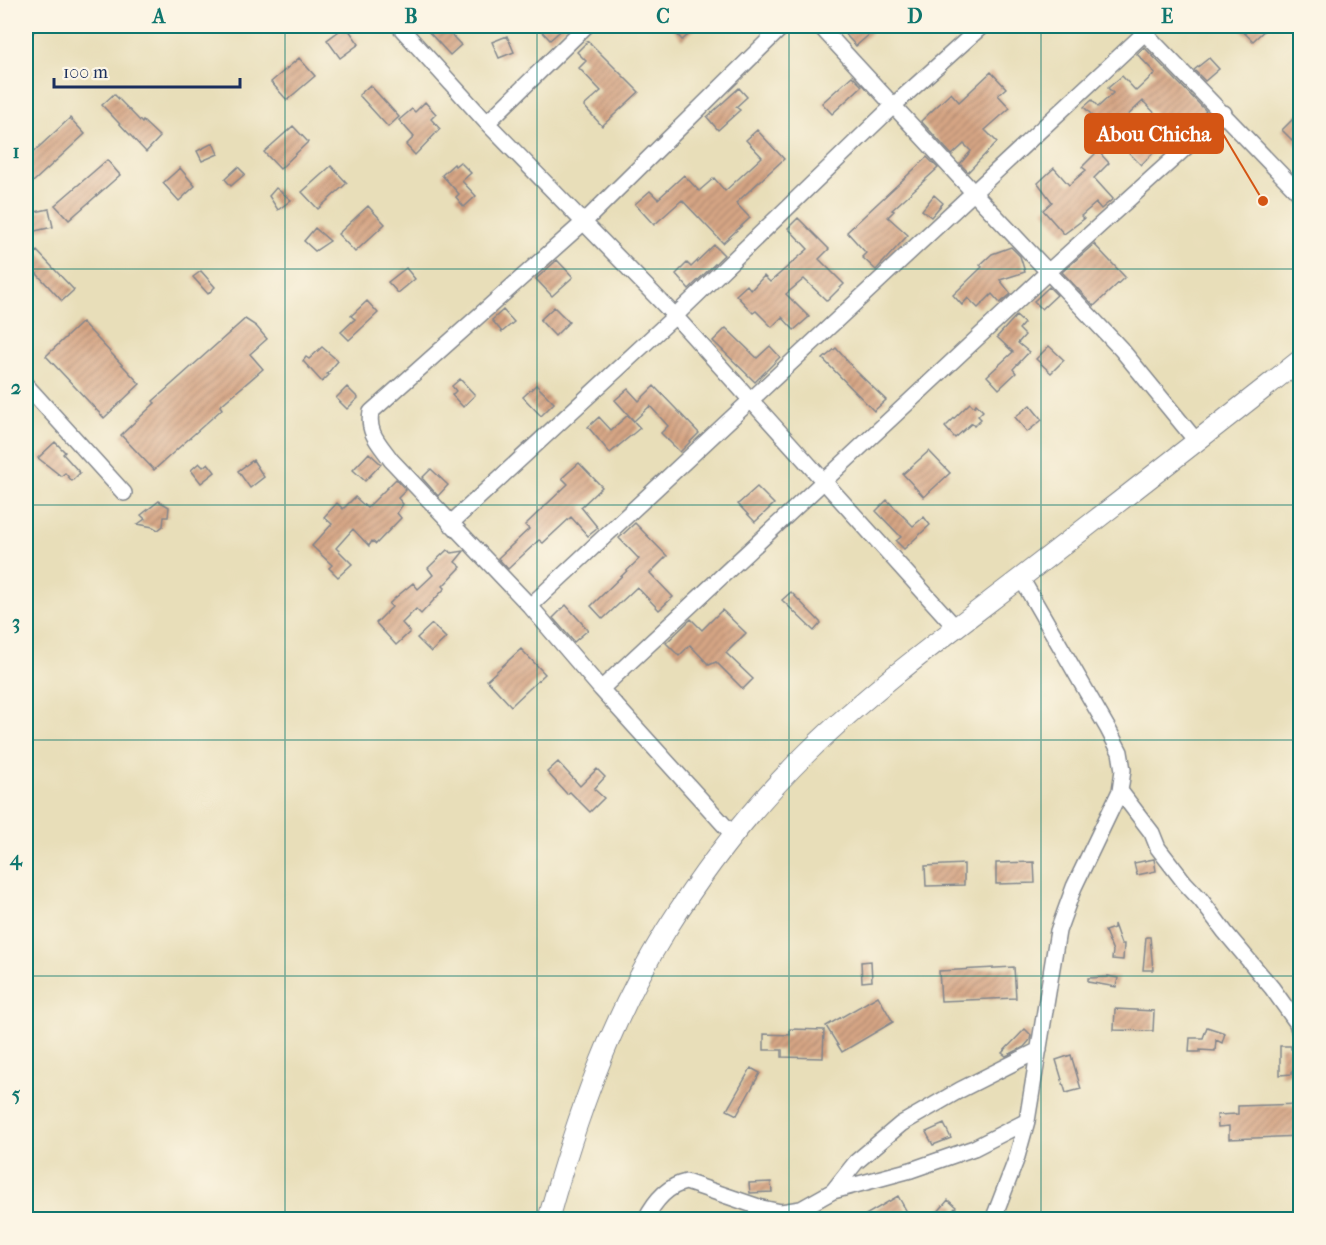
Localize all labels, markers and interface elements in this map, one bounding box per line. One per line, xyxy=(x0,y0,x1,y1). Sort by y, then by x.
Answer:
text: A xyxy=(151,5,167,28)
text: B xyxy=(404,5,418,28)
text: C xyxy=(656,5,670,28)
text: D xyxy=(907,5,923,28)
text: E xyxy=(1161,5,1173,28)
scale bar xyxy=(54,51,240,89)
text: 100 m xyxy=(63,62,108,83)
callout: Abou Chicha xyxy=(1085,114,1223,153)
text: Abou Chicha xyxy=(1095,122,1212,146)
text: 1 xyxy=(12,140,20,163)
text: 2 xyxy=(11,376,21,399)
text: 3 xyxy=(12,611,20,634)
text: 4 xyxy=(9,847,23,871)
text: 5 xyxy=(12,1083,21,1106)

